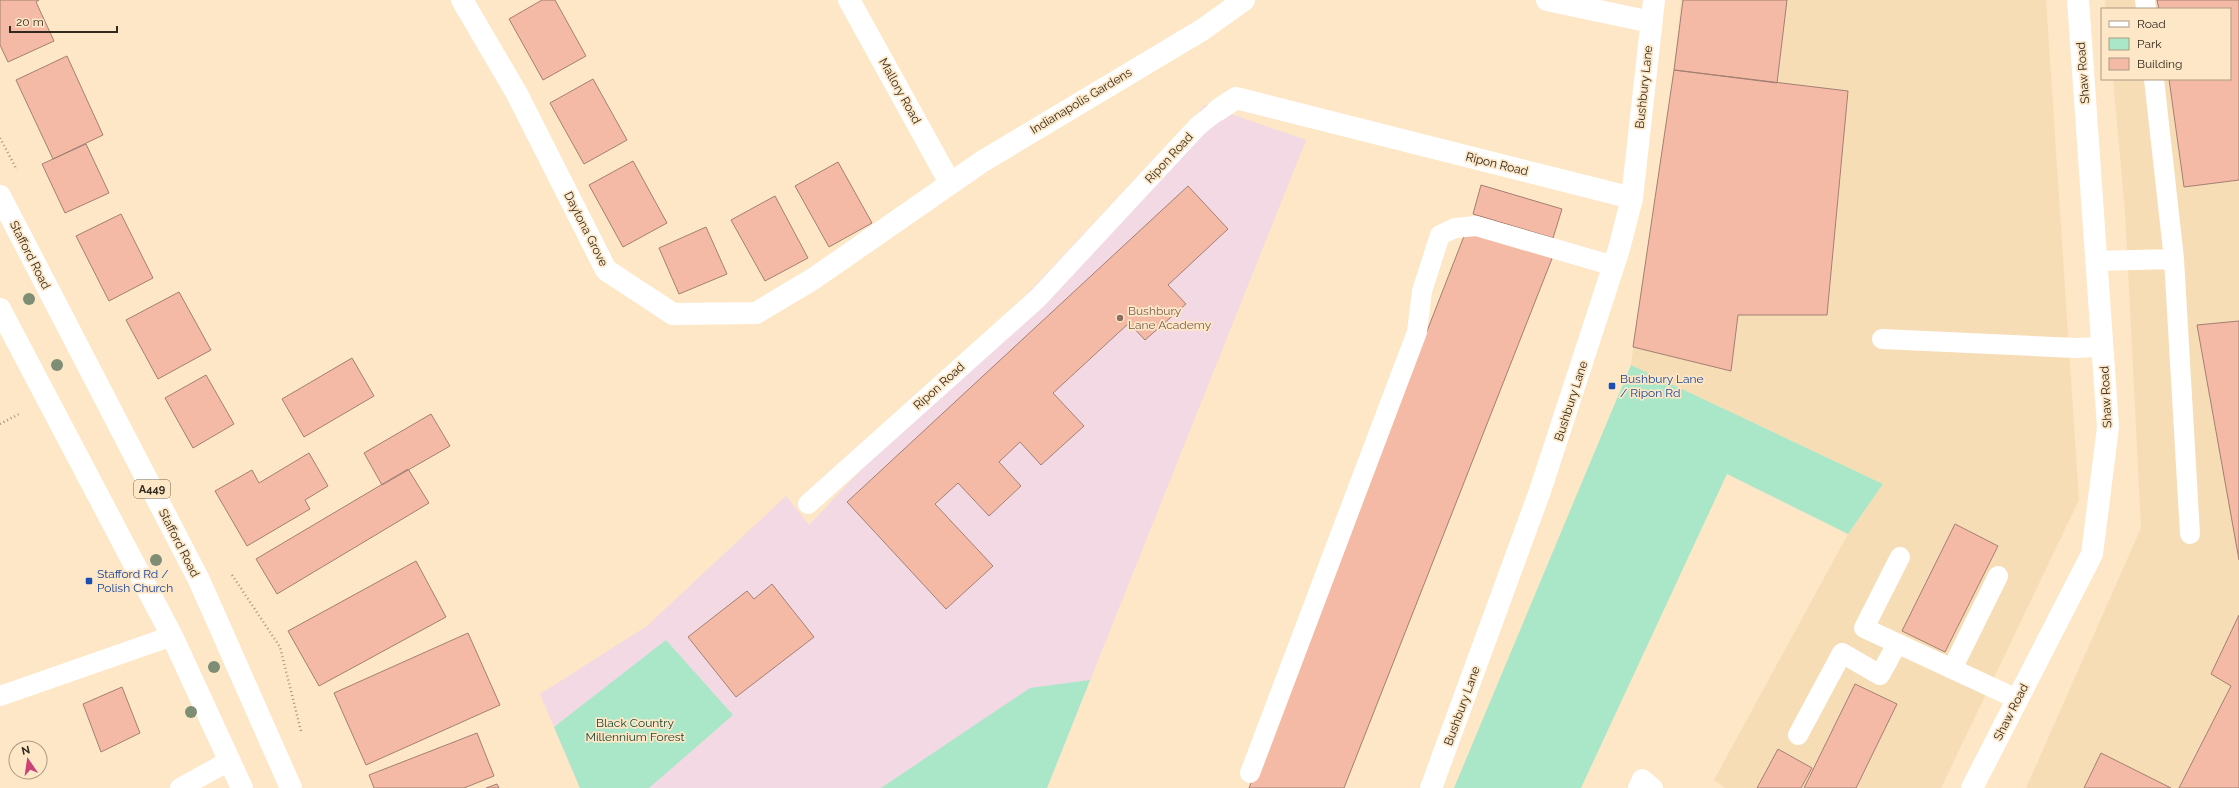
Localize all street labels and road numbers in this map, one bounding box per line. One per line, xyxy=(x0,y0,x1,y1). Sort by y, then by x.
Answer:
street label: Shaw Road xyxy=(2074,42,2092,104)
street label: Bushbury Lane xyxy=(1633,45,1655,129)
street label: Mallory Road xyxy=(876,56,924,126)
street label: Indianapolis Gardens xyxy=(1028,65,1134,137)
street label: Ripon Road xyxy=(1142,130,1196,186)
street label: Ripon Road xyxy=(1464,149,1530,179)
street label: Daytona Grove xyxy=(561,189,611,269)
street label: Stafford Road xyxy=(7,218,53,292)
street label: Ripon Road xyxy=(911,359,967,413)
street label: Bushbury Lane xyxy=(1551,359,1591,443)
street label: Shaw Road xyxy=(2097,366,2115,428)
road number: A449 xyxy=(134,480,170,498)
street label: Stafford Road xyxy=(156,506,202,580)
street label: Bushbury Lane xyxy=(1441,664,1483,748)
street label: Shaw Road xyxy=(1991,681,2031,743)

